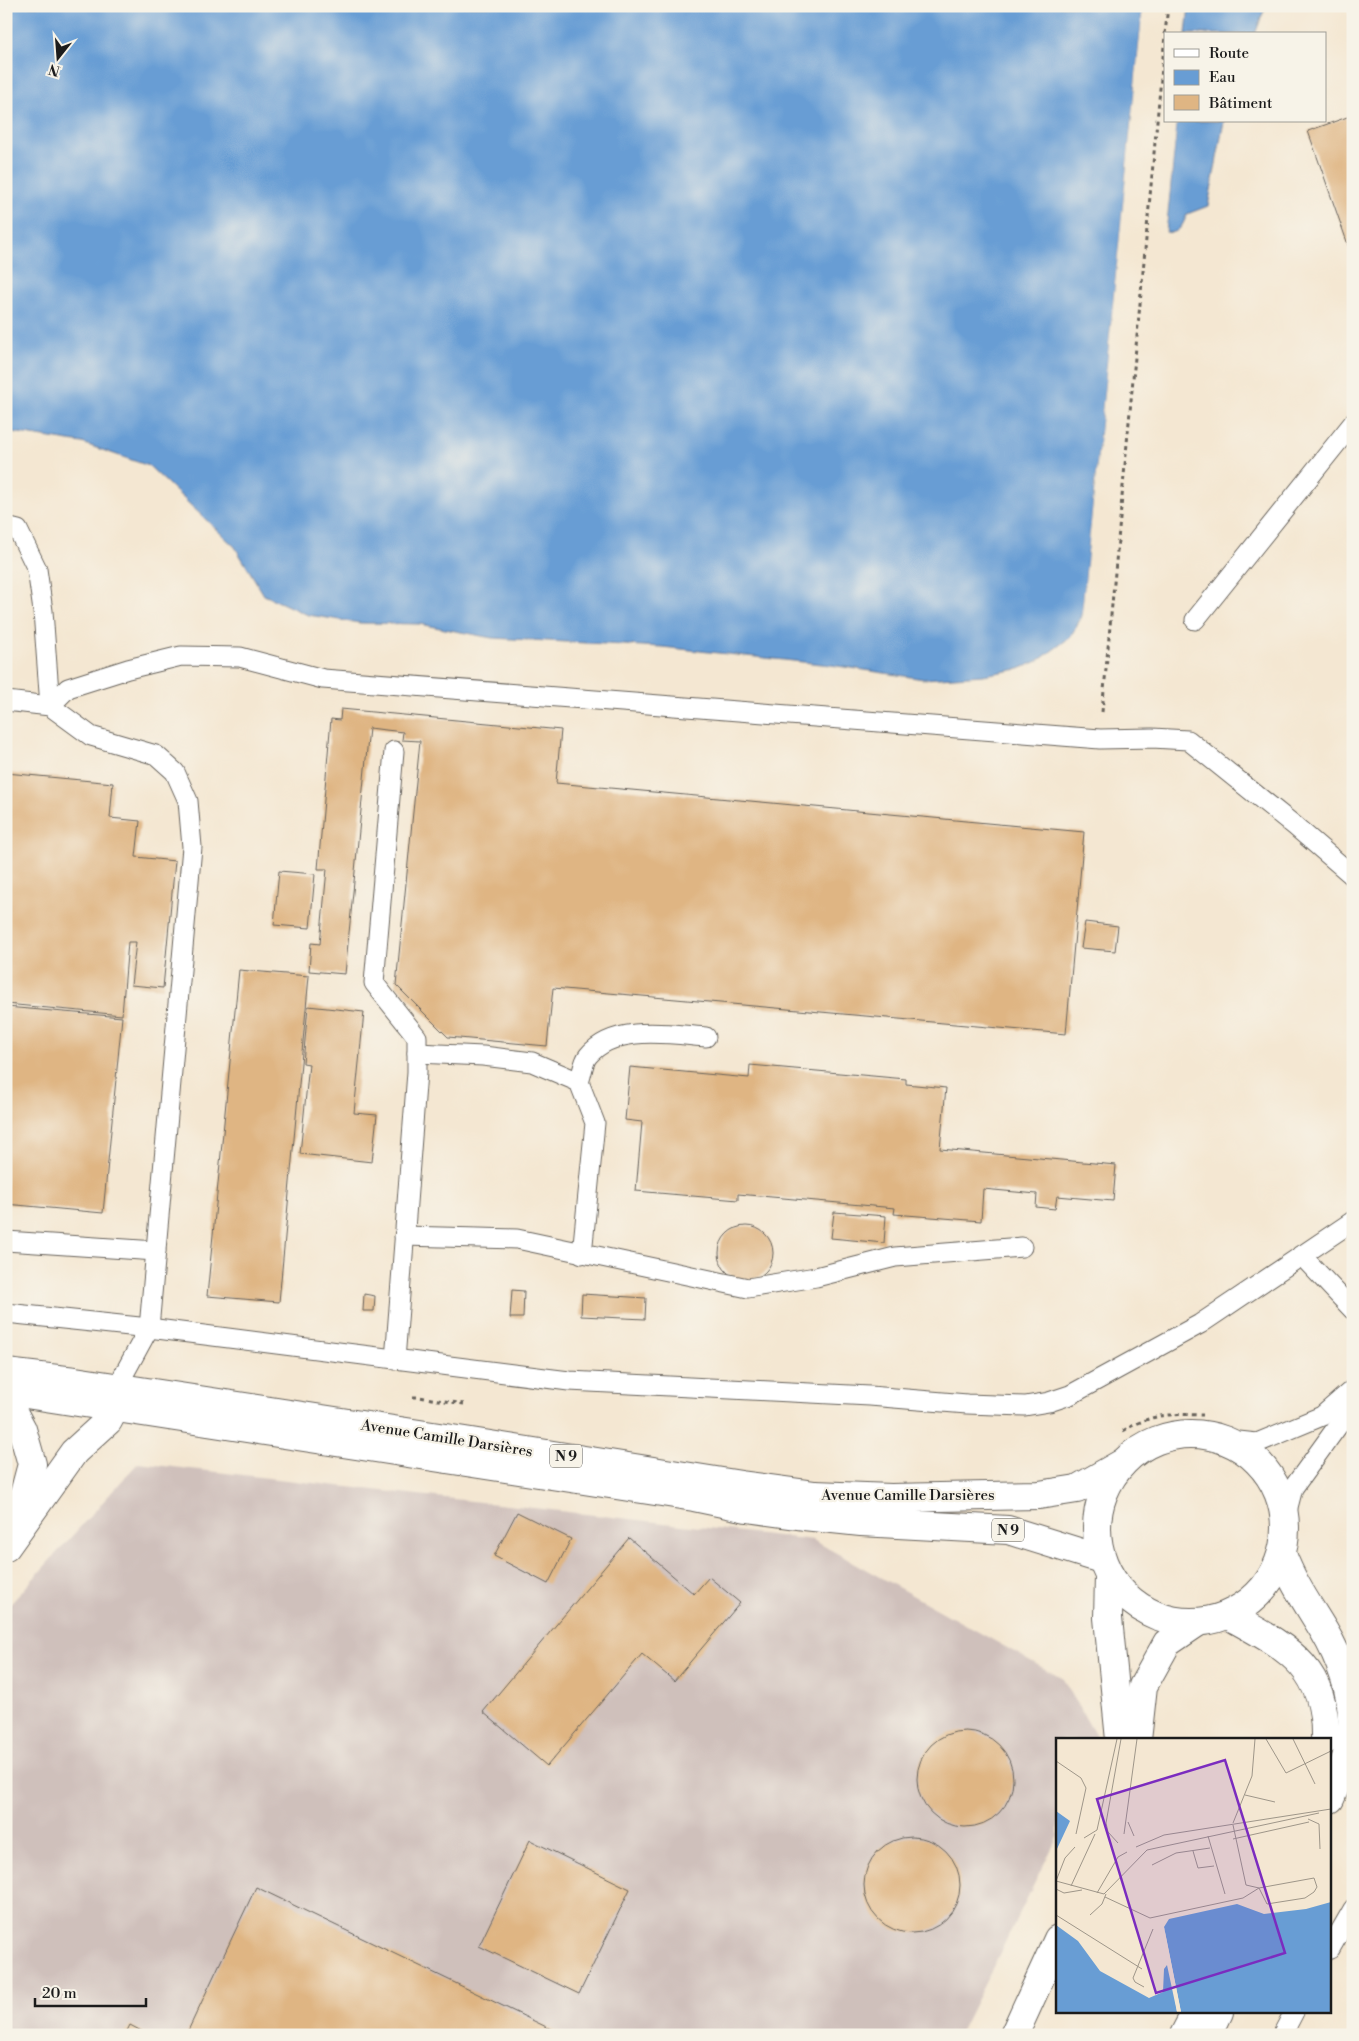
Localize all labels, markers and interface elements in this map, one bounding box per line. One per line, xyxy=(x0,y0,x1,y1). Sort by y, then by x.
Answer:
north arrow xyxy=(32,32,82,82)
legend xyxy=(1164,32,1326,122)
text: Route xyxy=(1209,44,1249,63)
text: N xyxy=(47,59,62,80)
text: Eau xyxy=(1209,68,1236,87)
text: Bâtiment xyxy=(1208,94,1273,113)
street label: Avenue Camille Darsières xyxy=(359,1415,534,1461)
road number: N 9 xyxy=(550,1444,582,1468)
street label: Avenue Camille Darsières xyxy=(820,1486,995,1505)
road number: N 9 xyxy=(992,1518,1024,1542)
inset map xyxy=(1056,1738,1332,2014)
scale bar xyxy=(35,1976,146,2008)
text: 20 m xyxy=(42,1984,77,2003)

